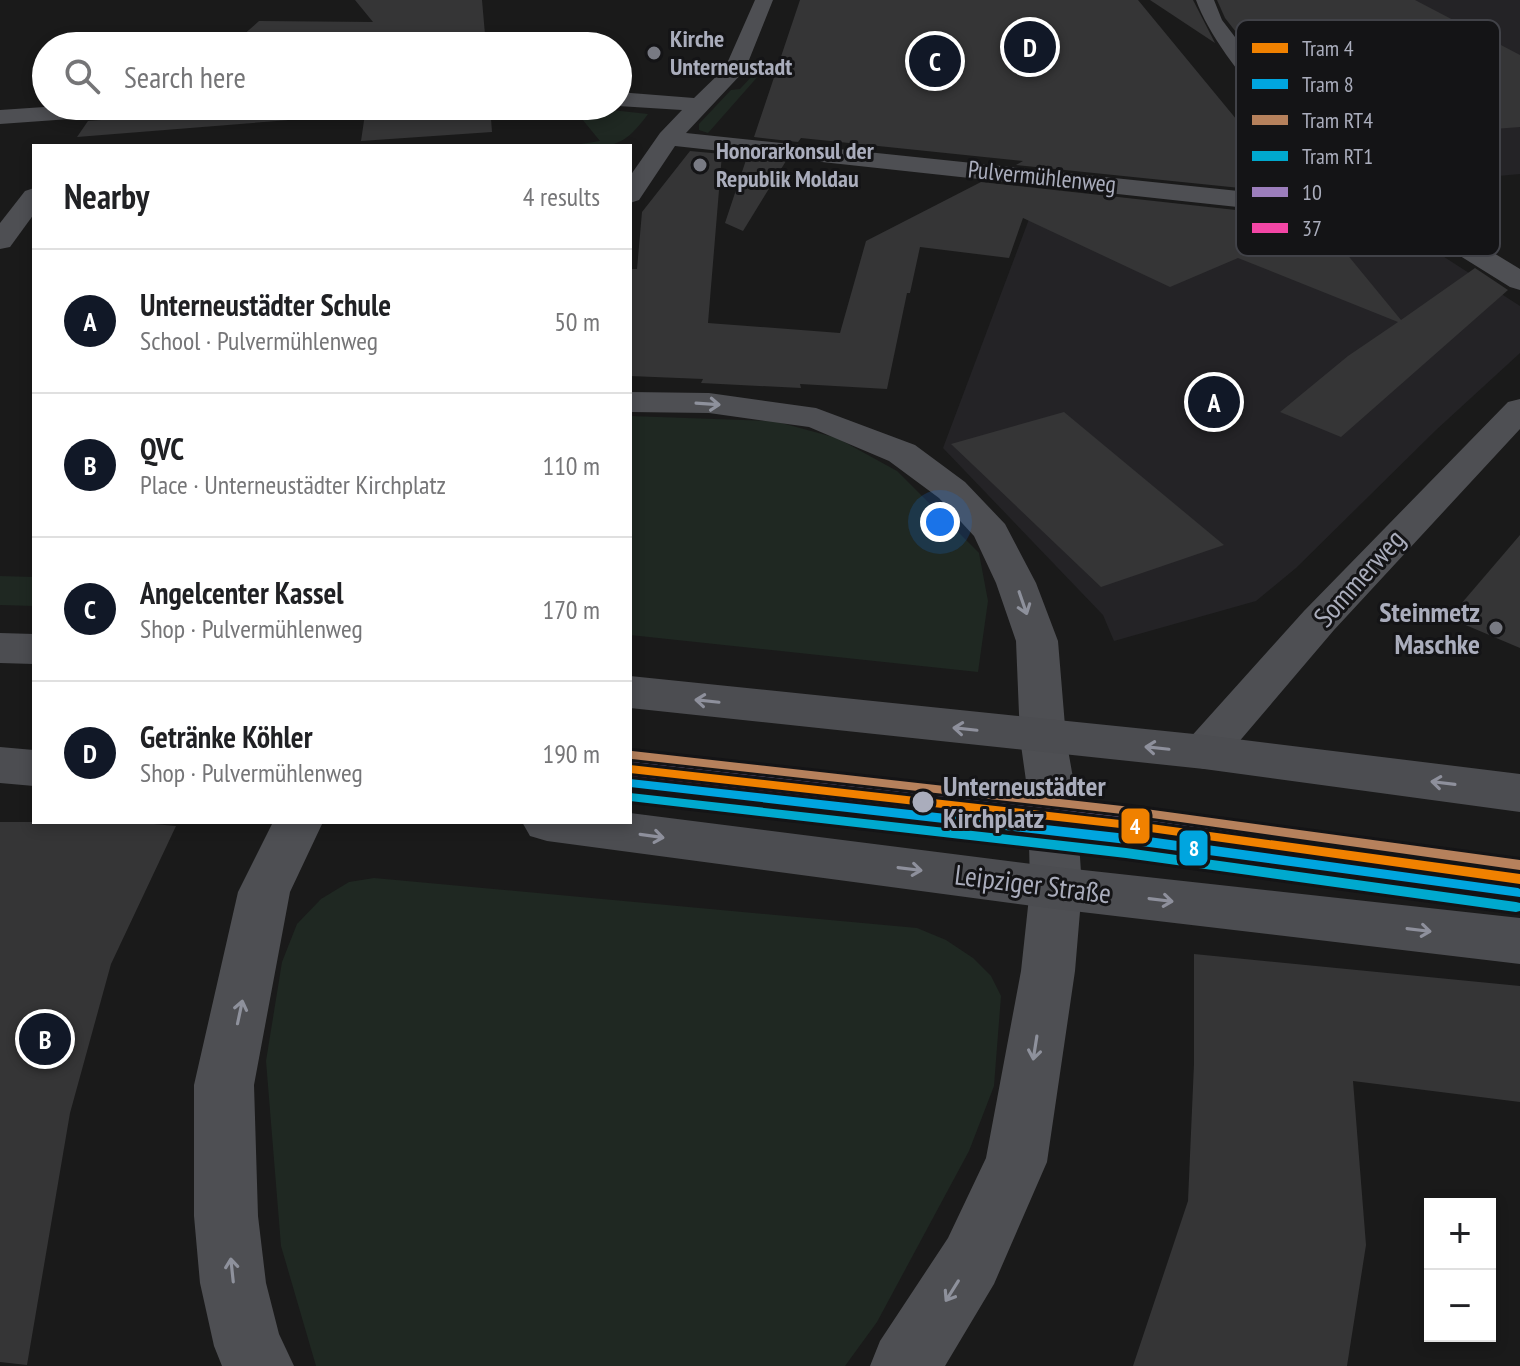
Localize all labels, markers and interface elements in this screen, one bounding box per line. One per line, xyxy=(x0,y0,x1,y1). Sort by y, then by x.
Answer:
pin: D xyxy=(1004,17,1056,77)
legend xyxy=(1236,20,1500,256)
place label: Kirche Unterneustadt xyxy=(670,23,792,82)
pin: C xyxy=(909,31,961,91)
search box xyxy=(32,32,632,120)
text: Tram 4 xyxy=(1302,34,1354,62)
marker: Kirche Unterneustadt xyxy=(645,44,663,62)
icon: search xyxy=(60,54,104,98)
text: Search here xyxy=(124,57,246,96)
text: Tram 8 xyxy=(1302,70,1354,98)
text: Tram RT4 xyxy=(1302,106,1373,134)
place label: Honorarkonsul der Republik Moldau xyxy=(716,135,875,194)
text: Tram RT1 xyxy=(1302,142,1373,170)
street label: Pulvermühlenweg xyxy=(967,153,1118,200)
marker: Honorarkonsul der Republik Moldau xyxy=(691,156,709,174)
text: Nearby xyxy=(64,174,149,218)
text: 10 xyxy=(1302,178,1322,206)
text: 4 results xyxy=(523,180,600,213)
text: 37 xyxy=(1302,214,1322,242)
text: Unterneustädter Schule xyxy=(140,285,391,324)
text: A xyxy=(83,305,97,338)
text: 50 m xyxy=(554,305,600,338)
text: School · Pulvermühlenweg xyxy=(140,324,378,357)
pin: A xyxy=(1188,372,1240,432)
one-way arrow xyxy=(694,397,721,412)
text: QVC xyxy=(140,429,184,468)
text: B xyxy=(84,449,96,482)
text: 110 m xyxy=(542,449,600,482)
text: Place · Unterneustädter Kirchplatz xyxy=(140,468,446,501)
your location xyxy=(920,502,960,542)
street label: Sommerweg xyxy=(1305,521,1412,634)
text: Angelcenter Kassel xyxy=(140,573,344,612)
one-way arrow xyxy=(1017,590,1032,615)
text: C xyxy=(84,593,96,626)
text: 170 m xyxy=(542,593,600,626)
place label: Steinmetz Maschke xyxy=(1379,593,1480,662)
text: Shop · Pulvermühlenweg xyxy=(140,612,363,645)
marker: Steinmetz Maschke xyxy=(1487,619,1505,637)
one-way arrow xyxy=(694,693,721,708)
text: Getränke Köhler xyxy=(140,717,312,756)
one-way arrow xyxy=(952,722,979,737)
text: D xyxy=(83,737,97,770)
text: 190 m xyxy=(542,737,600,770)
one-way arrow xyxy=(1144,740,1171,755)
text: Shop · Pulvermühlenweg xyxy=(140,756,363,789)
place label: Unterneustädter Kirchplatz xyxy=(943,767,1106,836)
one-way arrow xyxy=(1430,776,1457,791)
marker: Unterneustädter Kirchplatz xyxy=(910,789,936,815)
line badge: 4 xyxy=(1120,807,1151,845)
text: 4 xyxy=(1130,812,1141,840)
one-way arrow xyxy=(639,829,664,844)
line badge: 8 xyxy=(1178,829,1209,867)
text: 8 xyxy=(1189,834,1199,862)
street label: Leipziger Straße xyxy=(953,856,1113,911)
one-way arrow xyxy=(897,862,922,877)
one-way arrow xyxy=(1148,893,1173,908)
one-way arrow xyxy=(1406,922,1432,937)
one-way arrow xyxy=(233,999,248,1025)
pin: B xyxy=(19,1009,71,1069)
one-way arrow xyxy=(1027,1034,1042,1060)
map controls xyxy=(1424,1198,1496,1342)
button: + xyxy=(1424,1198,1496,1270)
one-way arrow xyxy=(224,1257,239,1283)
button: − xyxy=(1424,1270,1496,1342)
one-way arrow xyxy=(944,1279,960,1302)

